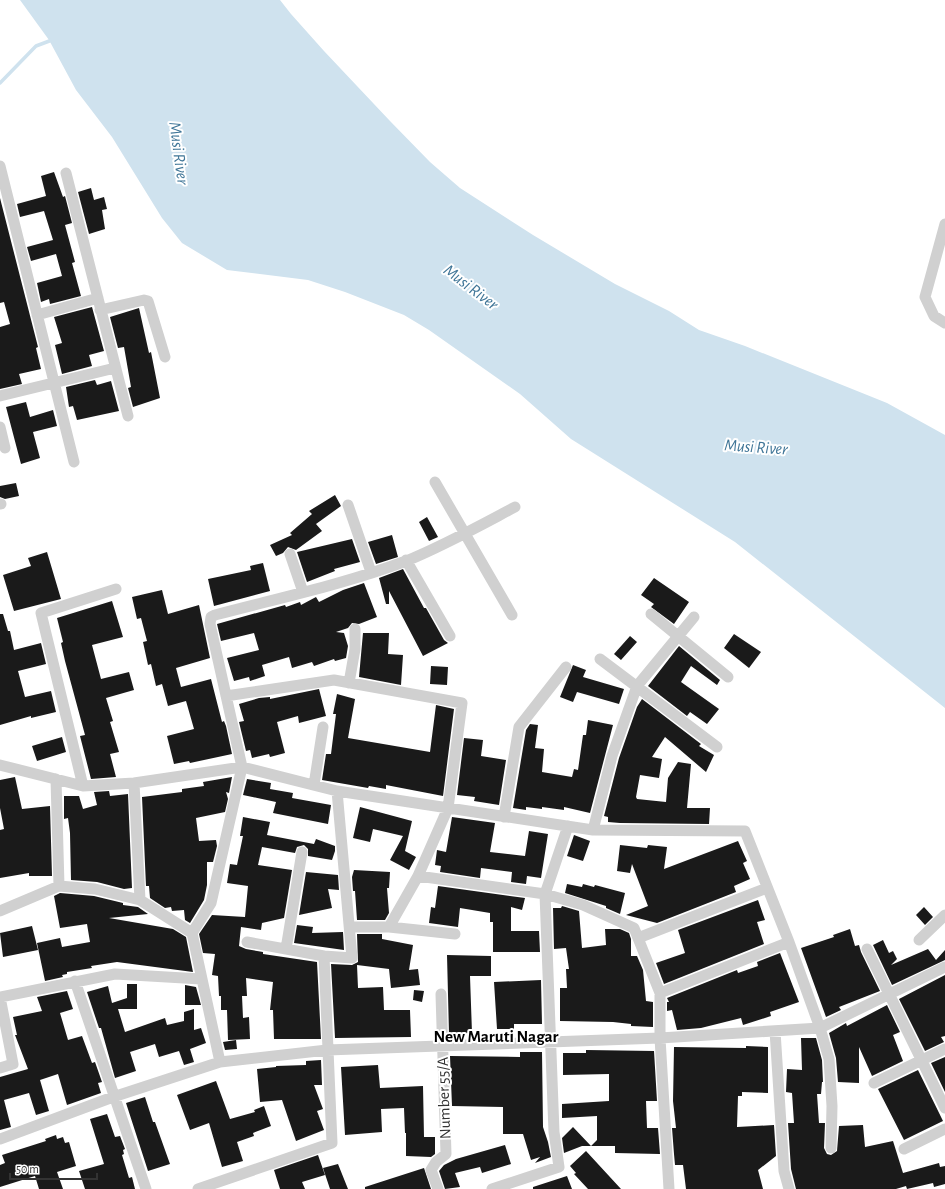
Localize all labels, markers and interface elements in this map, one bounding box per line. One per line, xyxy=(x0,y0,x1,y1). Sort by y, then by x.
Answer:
water label: Musi River xyxy=(166,120,192,186)
water label: Musi River xyxy=(441,261,502,313)
water label: Musi River xyxy=(724,436,789,458)
district label: New Maruti Nagar xyxy=(433,1028,559,1045)
street label: Number 55/A xyxy=(435,1057,453,1139)
scale bar xyxy=(10,1155,97,1181)
text: 50 m xyxy=(16,1163,39,1175)

